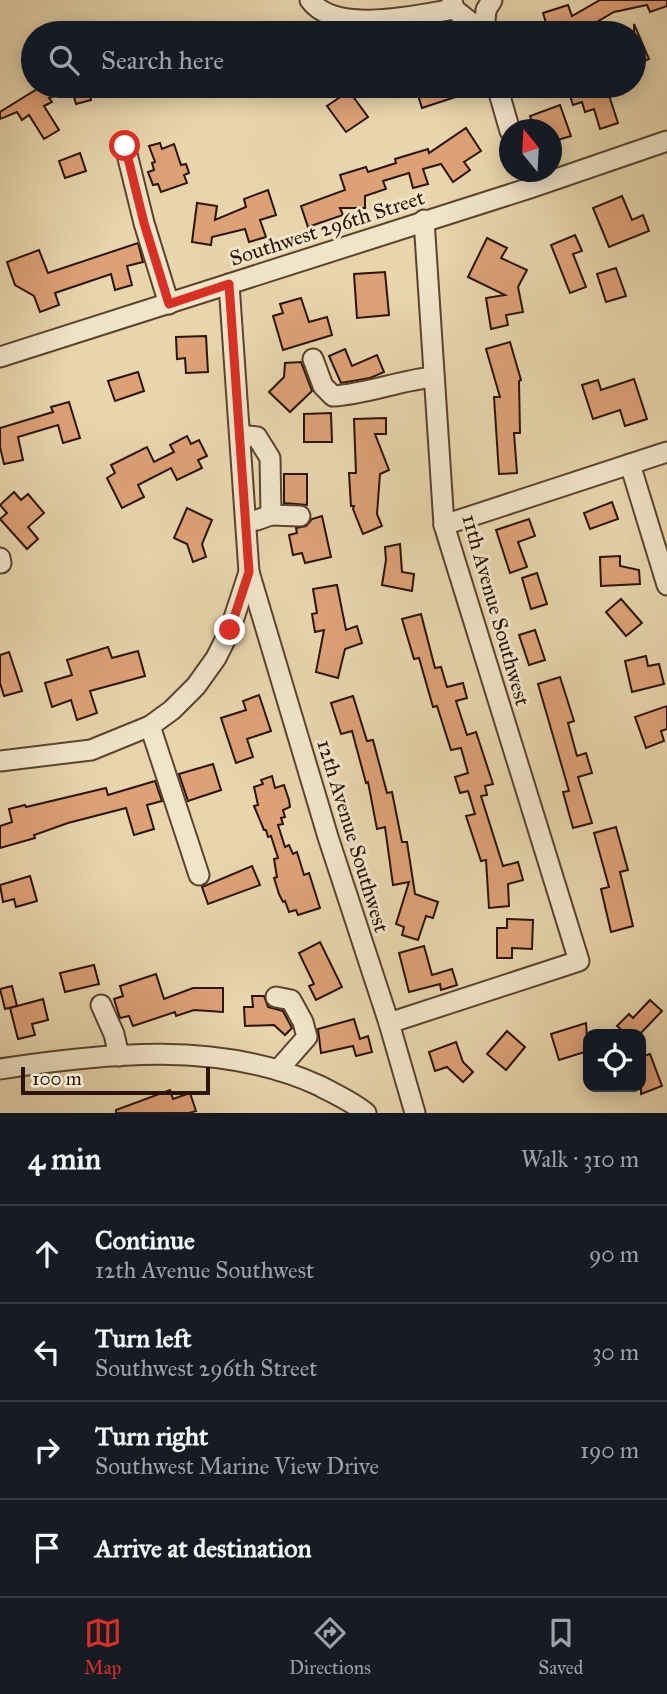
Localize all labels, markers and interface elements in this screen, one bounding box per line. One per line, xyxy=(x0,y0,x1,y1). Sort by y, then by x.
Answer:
search box xyxy=(21,21,646,98)
icon: search xyxy=(45,41,83,79)
text: Search here xyxy=(101,44,224,76)
north arrow xyxy=(499,119,562,182)
route start xyxy=(109,130,140,161)
street label: Southwest 296th Street xyxy=(226,184,428,272)
street label: 11th Avenue Southwest xyxy=(456,511,536,709)
route end xyxy=(214,614,245,645)
street label: 12th Avenue Southwest xyxy=(311,736,395,936)
map controls xyxy=(583,1029,646,1092)
button: locate xyxy=(583,1029,646,1092)
scale bar xyxy=(21,1064,210,1096)
text: 100 m xyxy=(32,1067,82,1090)
text: 4 min xyxy=(28,1141,101,1177)
text: Walk · 310 m xyxy=(521,1145,639,1173)
text: Continue xyxy=(95,1224,195,1256)
icon: ahead xyxy=(28,1235,66,1273)
text: 90 m xyxy=(589,1240,639,1268)
text: 12th Avenue Southwest xyxy=(95,1256,314,1284)
text: Turn left xyxy=(95,1322,191,1354)
icon: left xyxy=(28,1333,66,1371)
text: 30 m xyxy=(592,1338,639,1366)
text: Southwest 296th Street xyxy=(95,1354,317,1382)
text: Turn right xyxy=(95,1420,208,1452)
icon: right xyxy=(28,1431,66,1469)
text: 190 m xyxy=(580,1436,639,1464)
text: Southwest Marine View Drive xyxy=(95,1452,379,1480)
icon: arrive xyxy=(28,1529,66,1567)
text: Arrive at destination xyxy=(95,1532,312,1564)
tab: Map xyxy=(84,1614,122,1679)
tab: Directions xyxy=(289,1614,371,1679)
tab: Saved xyxy=(538,1614,583,1679)

